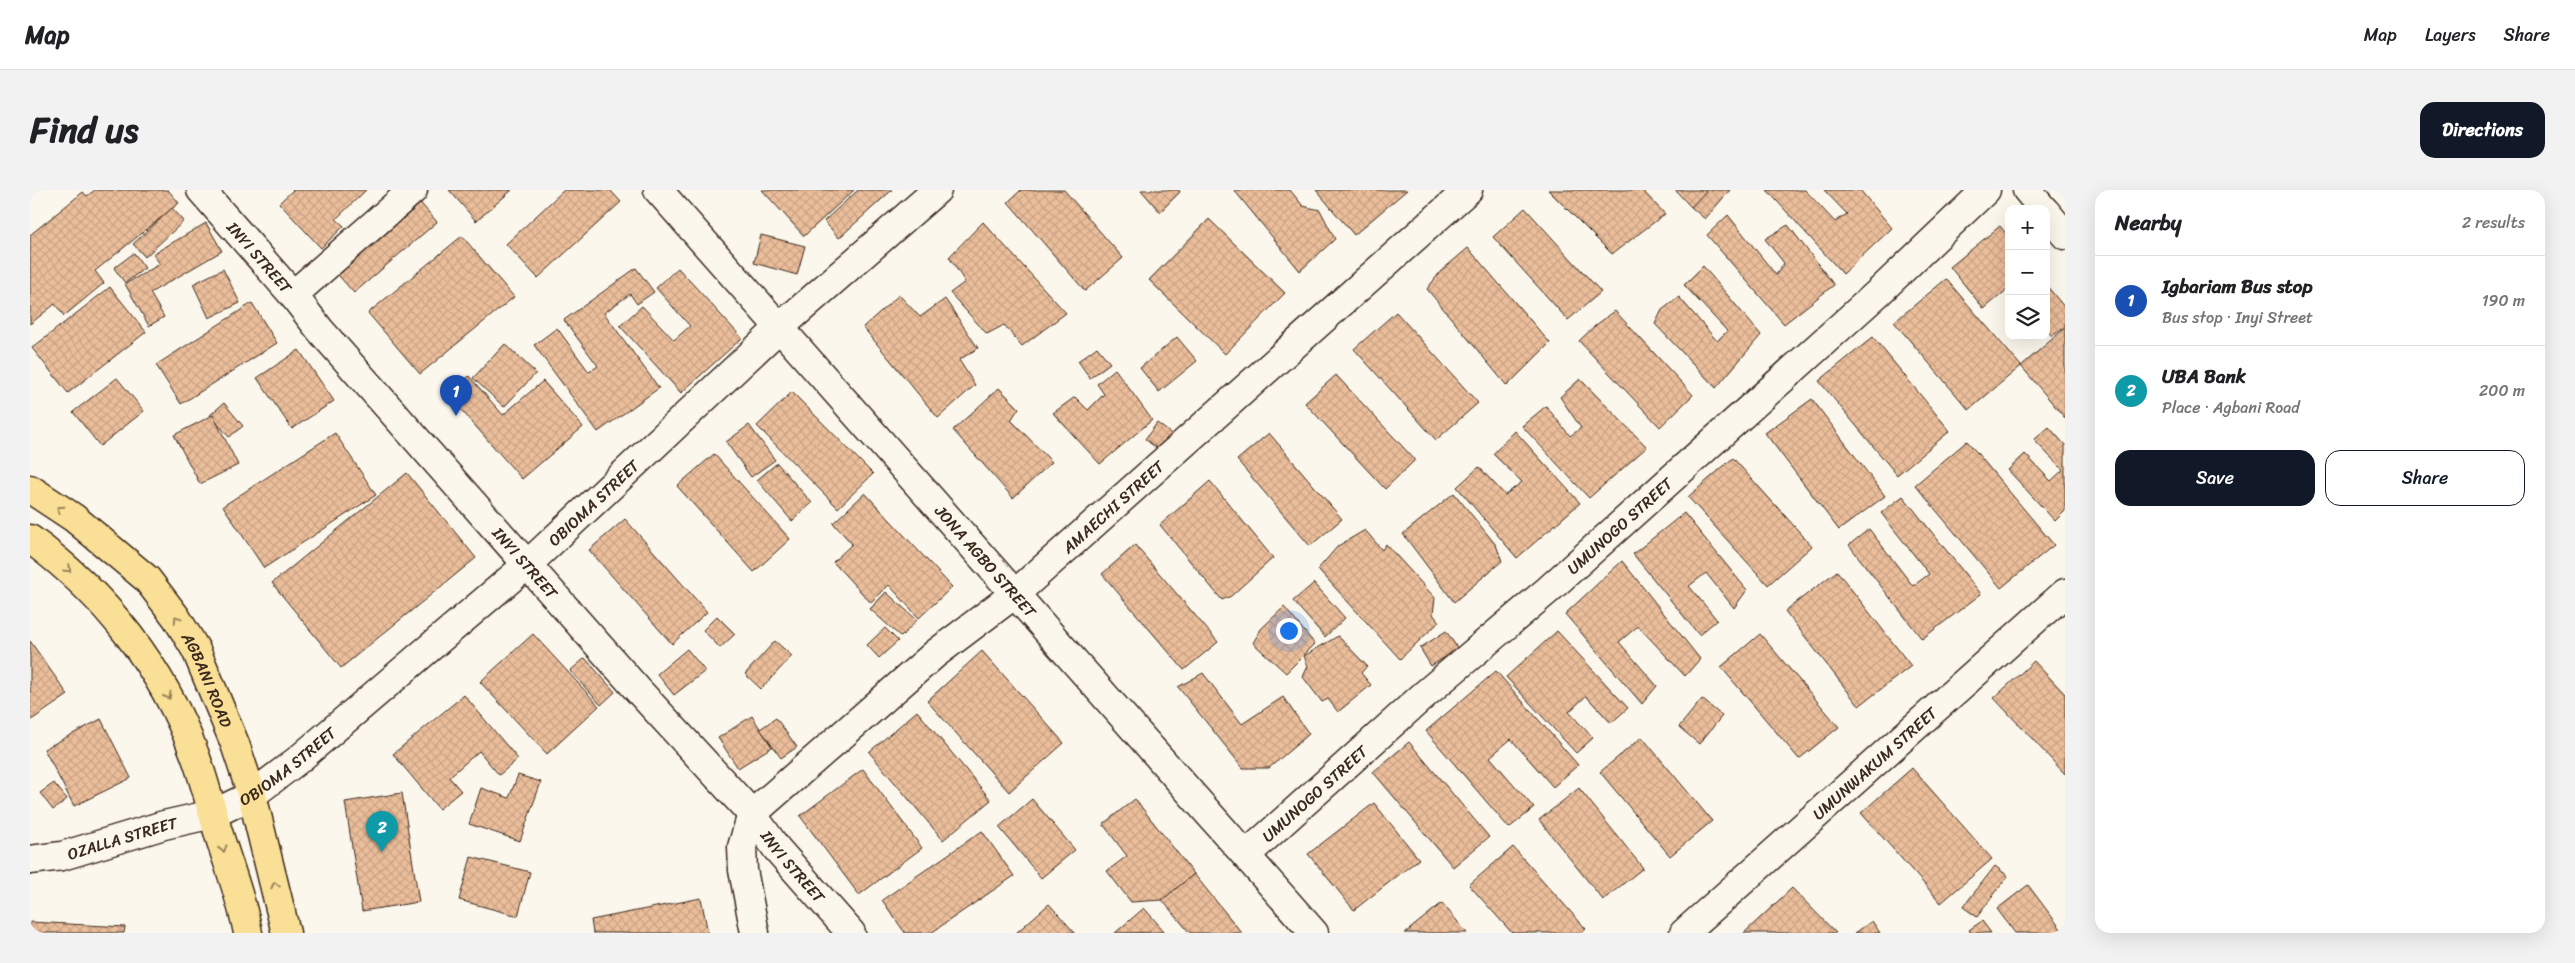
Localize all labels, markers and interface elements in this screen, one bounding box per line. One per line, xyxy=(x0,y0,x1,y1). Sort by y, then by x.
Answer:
text: Map xyxy=(25,14,69,56)
text: Map xyxy=(2364,19,2397,51)
text: Layers xyxy=(2425,19,2476,51)
text: Share xyxy=(2504,19,2550,51)
text: Find us xyxy=(30,99,138,161)
button: Directions xyxy=(2420,102,2545,158)
text: Nearby xyxy=(2115,204,2181,242)
map controls xyxy=(2005,205,2050,340)
button: + xyxy=(2005,205,2050,250)
text: 2 results xyxy=(2462,208,2525,237)
street label: INYI STREET xyxy=(219,213,300,301)
button: − xyxy=(2005,250,2050,295)
text: Igbariam Bus stop xyxy=(2162,270,2313,303)
text: 1 xyxy=(2128,286,2134,315)
text: 190 m xyxy=(2482,286,2525,315)
button: layers xyxy=(2005,295,2050,340)
text: Bus stop · Inyi Street xyxy=(2162,303,2313,332)
text: UBA Bank xyxy=(2162,360,2246,393)
pin: 1 xyxy=(440,375,472,416)
text: 2 xyxy=(2126,376,2136,405)
text: 200 m xyxy=(2479,376,2525,405)
text: Place · Agbani Road xyxy=(2162,393,2300,422)
button: Save xyxy=(2115,450,2315,506)
button: Share xyxy=(2325,450,2525,506)
street label: OBIOMA STREET xyxy=(541,451,647,553)
street label: AMAECHI STREET xyxy=(1054,452,1172,561)
street label: UMUNOGO STREET xyxy=(1560,469,1680,582)
street label: JONA AGBO STREET xyxy=(927,497,1045,625)
one-way arrow xyxy=(56,506,65,515)
street label: INYI STREET xyxy=(485,519,566,606)
one-way arrow xyxy=(63,563,72,572)
one-way arrow xyxy=(174,616,183,625)
your location xyxy=(1276,618,1302,644)
street label: AGBANI ROAD xyxy=(173,625,241,732)
one-way arrow xyxy=(161,691,171,700)
street label: UMUNWAKUM STREET xyxy=(1805,699,1944,827)
street label: OBIOMA STREET xyxy=(234,718,343,814)
street label: UMUNOGO STREET xyxy=(1255,737,1375,849)
street label: OZALLA STREET xyxy=(64,808,181,868)
pin: 2 xyxy=(366,811,398,852)
street label: INYI STREET xyxy=(753,823,833,910)
one-way arrow xyxy=(218,844,228,852)
one-way arrow xyxy=(270,881,281,890)

